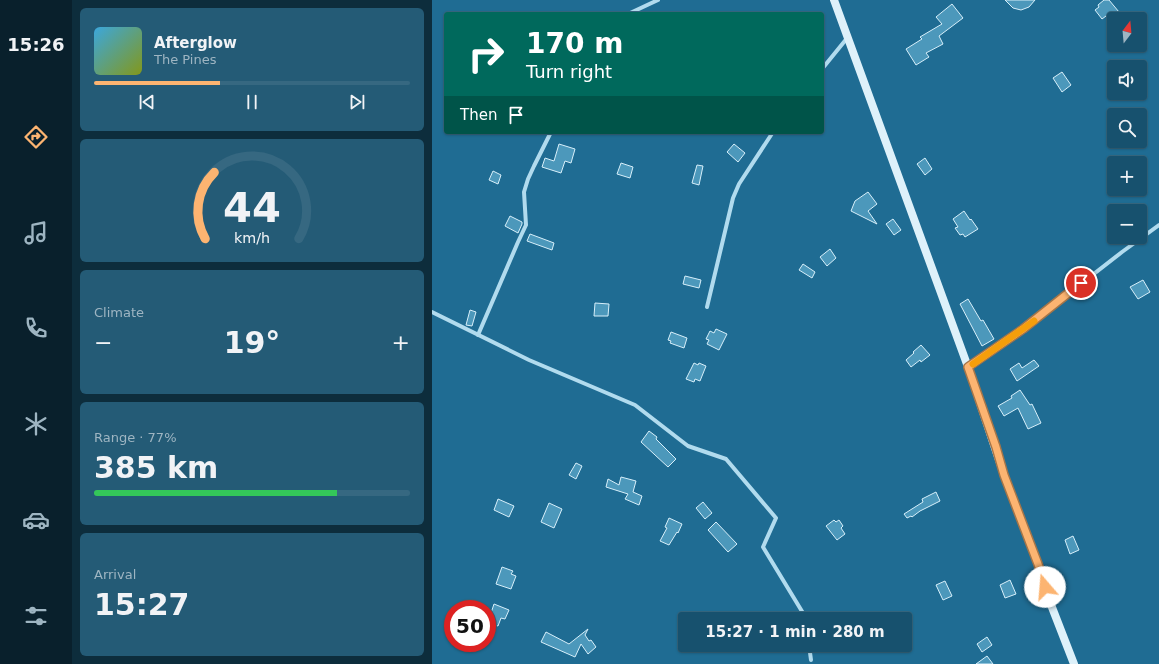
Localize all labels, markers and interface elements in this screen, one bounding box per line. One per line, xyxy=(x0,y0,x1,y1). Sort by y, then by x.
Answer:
north arrow xyxy=(1107,12,1147,52)
map controls xyxy=(1107,12,1147,244)
text: 170 m xyxy=(526,27,623,60)
icon: right xyxy=(460,28,512,80)
text: 15:26 xyxy=(7,34,65,55)
text: Afterglow xyxy=(154,34,237,52)
text: The Pines xyxy=(154,52,217,67)
button: sound xyxy=(1107,60,1147,100)
text: Turn right xyxy=(526,61,612,82)
icon: previous xyxy=(136,91,158,113)
icon: pause xyxy=(241,91,263,113)
icon: next xyxy=(346,91,368,113)
icon: arrive xyxy=(505,104,527,126)
text: Then xyxy=(460,106,497,124)
button: search xyxy=(1107,108,1147,148)
icon: directions xyxy=(22,123,50,151)
button: + xyxy=(1107,156,1147,196)
text: 44 xyxy=(223,183,281,232)
button: − xyxy=(1107,204,1147,244)
icon: music xyxy=(22,219,50,247)
text: km/h xyxy=(234,229,270,245)
pin xyxy=(1064,266,1098,300)
icon: arrive xyxy=(1070,272,1092,294)
text: Climate xyxy=(94,305,144,320)
icon: phone xyxy=(22,314,50,342)
text: 19° xyxy=(224,325,280,360)
text: − xyxy=(94,330,112,355)
text: + xyxy=(392,330,410,355)
icon: climate xyxy=(22,410,50,438)
text: Range · 77% xyxy=(94,430,177,445)
text: 385 km xyxy=(94,450,218,485)
icon: car xyxy=(22,506,50,534)
position arrow xyxy=(1024,566,1066,608)
text: Arrival xyxy=(94,567,136,582)
text: 15:27 xyxy=(94,587,190,622)
speed limit sign: 50 xyxy=(444,600,496,652)
icon: filters xyxy=(22,602,50,630)
text: 15:27 · 1 min · 280 m xyxy=(705,623,885,641)

